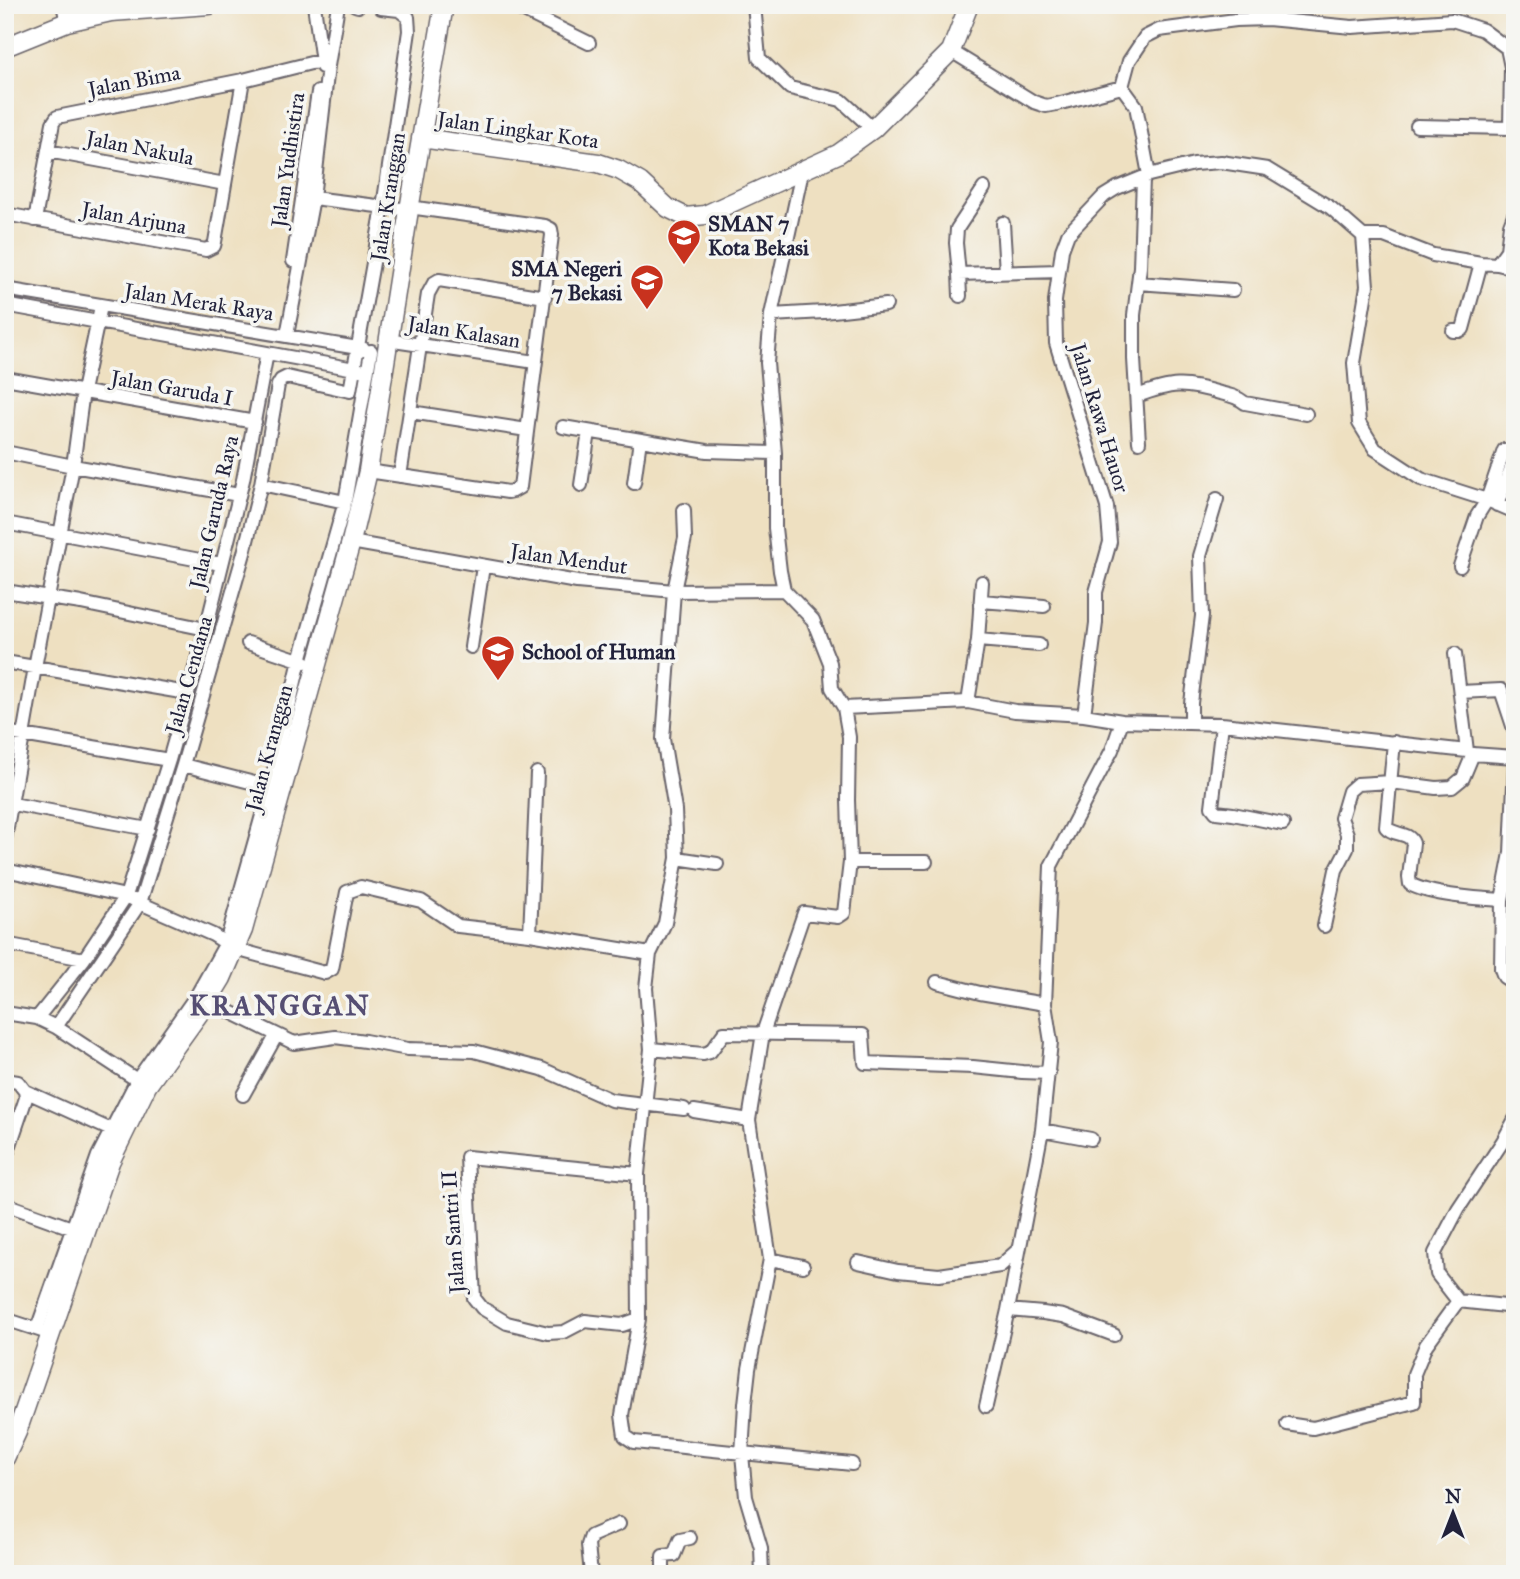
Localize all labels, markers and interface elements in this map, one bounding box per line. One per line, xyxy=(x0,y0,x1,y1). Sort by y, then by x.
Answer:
street label: Jalan Bima xyxy=(84,59,182,103)
street label: Jalan Yudhistira xyxy=(265,91,310,231)
street label: Jalan Lingkar Kota xyxy=(434,106,600,154)
street label: Jalan Nakula xyxy=(82,124,196,171)
street label: Jalan Kranggan xyxy=(365,131,411,265)
street label: Jalan Arjuna xyxy=(78,196,189,240)
place label: SMAN 7 Kota Bekasi xyxy=(708,211,809,261)
school or university icon: SMAN 7 Kota Bekasi xyxy=(665,217,703,266)
place label: SMA Negeri 7 Bekasi xyxy=(511,256,622,306)
school or university icon: SMA Negeri 7 Bekasi xyxy=(628,262,666,311)
street label: Jalan Merak Raya xyxy=(121,277,275,327)
street label: Jalan Kalasan xyxy=(404,310,522,354)
street label: Jalan Rawa Hauor xyxy=(1064,338,1135,496)
street label: Jalan Garuda I xyxy=(107,364,235,412)
street label: Jalan Garuda Raya xyxy=(183,433,244,593)
street label: Jalan Mendut xyxy=(507,538,630,580)
street label: Jalan Cendana xyxy=(159,613,218,739)
school or university icon: School of Human xyxy=(479,633,517,682)
place label: School of Human xyxy=(522,639,676,665)
street label: Jalan Kranggan xyxy=(239,682,298,816)
district label: KRANGGAN xyxy=(189,988,371,1023)
street label: Jalan Santri II xyxy=(436,1170,470,1296)
north arrow xyxy=(1418,1478,1488,1548)
text: N xyxy=(1445,1485,1461,1508)

